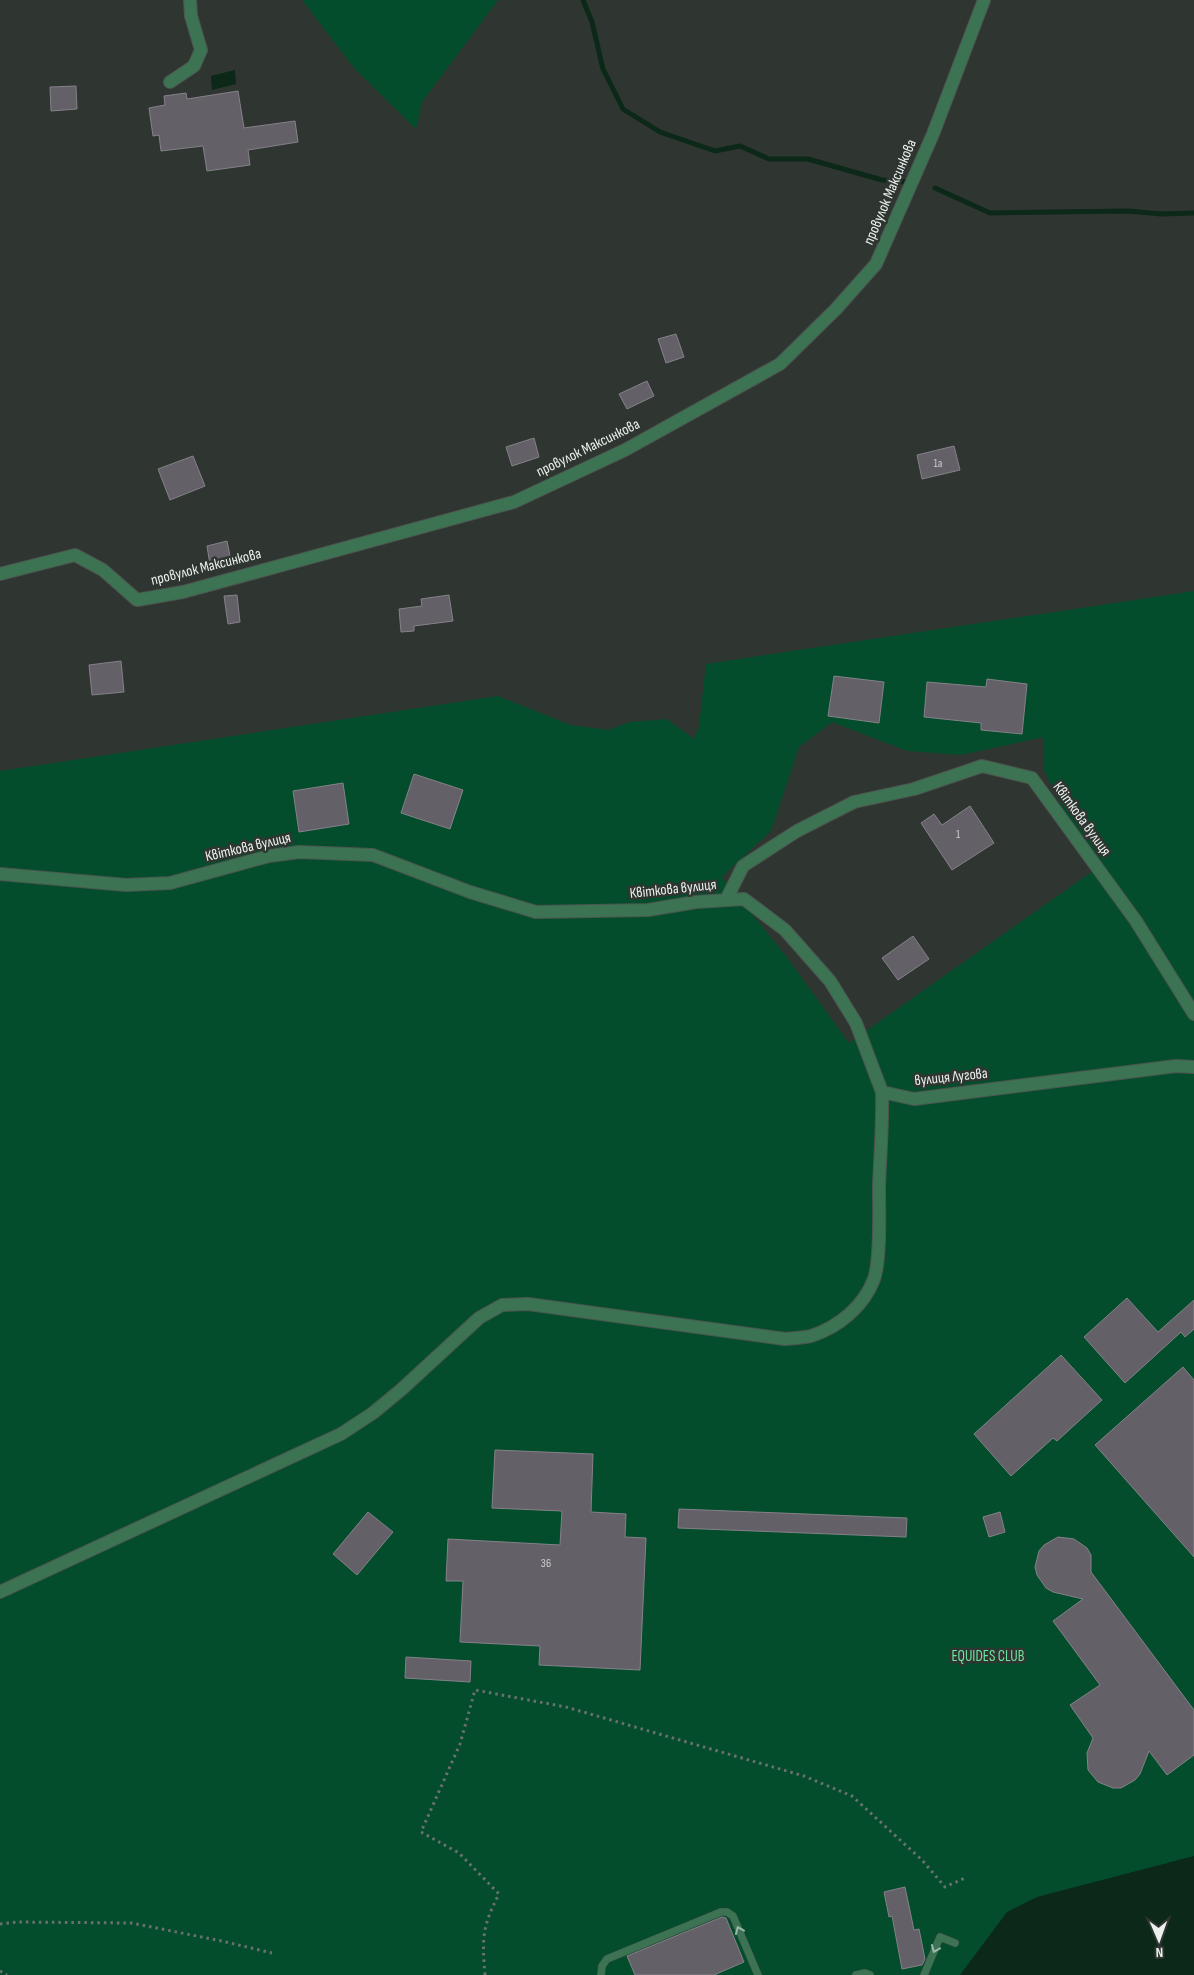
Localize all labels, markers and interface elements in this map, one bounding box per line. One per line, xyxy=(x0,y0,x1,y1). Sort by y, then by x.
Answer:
street label: провулок Максинкова xyxy=(859,136,921,248)
street label: провулок Максинкова xyxy=(533,415,643,481)
house number: 1а xyxy=(934,456,943,471)
street label: провулок Максинкова xyxy=(149,544,263,590)
street label: Квіткова вулиця xyxy=(1049,778,1115,860)
house number: 1 xyxy=(956,827,961,842)
street label: Квіткова вулиця xyxy=(203,828,293,866)
street label: Квіткова вулиця xyxy=(629,875,717,903)
street label: вулиця Лугова xyxy=(913,1064,989,1090)
house number: 36 xyxy=(541,1556,551,1571)
park label: EQUIDES CLUB xyxy=(952,1647,1025,1666)
north arrow xyxy=(1134,1915,1184,1965)
one-way arrow xyxy=(734,1926,745,1935)
one-way arrow xyxy=(931,1944,942,1953)
text: N xyxy=(1155,1944,1163,1961)

